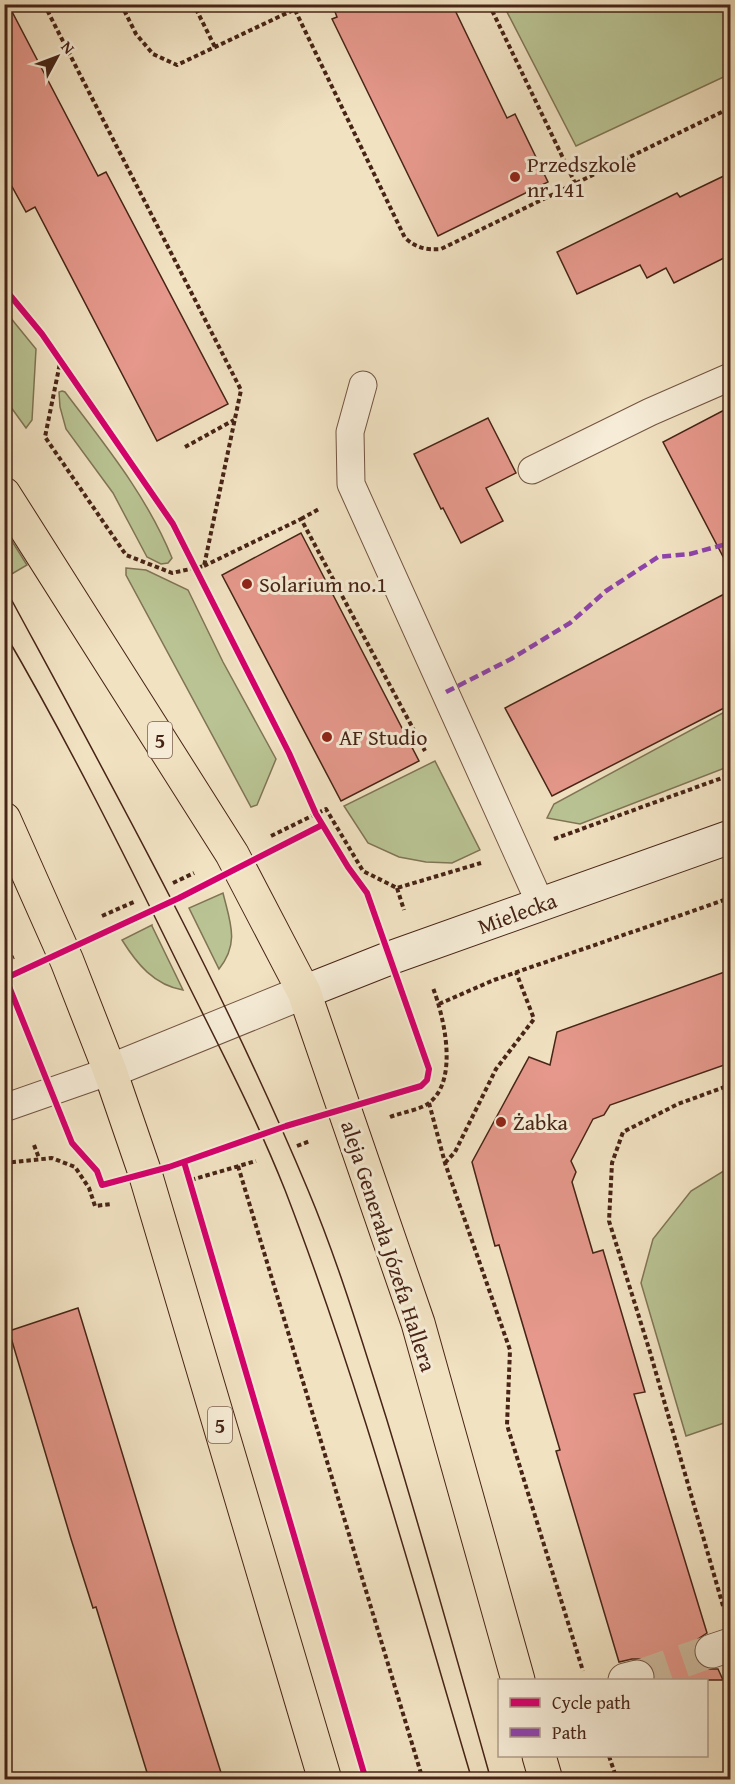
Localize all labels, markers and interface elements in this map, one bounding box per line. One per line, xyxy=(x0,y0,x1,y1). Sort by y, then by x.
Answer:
north arrow xyxy=(27,27,87,87)
text: N xyxy=(56,35,81,59)
place label: Przedszkole nr 141 xyxy=(527,148,636,205)
marker: Przedszkole nr 141 xyxy=(508,170,522,184)
place label: Solarium no.1 xyxy=(259,568,387,600)
marker: Solarium no.1 xyxy=(240,577,254,591)
place label: AF Studio xyxy=(339,721,427,753)
road number: 5 xyxy=(148,722,172,758)
marker: AF Studio xyxy=(320,730,334,744)
street label: Mielecka xyxy=(473,884,562,942)
place label: Żabka xyxy=(513,1106,569,1138)
marker: Żabka xyxy=(494,1115,508,1129)
street label: aleja Generała Józefa Hallera xyxy=(333,1116,445,1376)
road number: 5 xyxy=(208,1407,232,1443)
legend xyxy=(498,1679,708,1757)
text: Cycle path xyxy=(552,1689,631,1716)
text: Path xyxy=(552,1719,587,1746)

